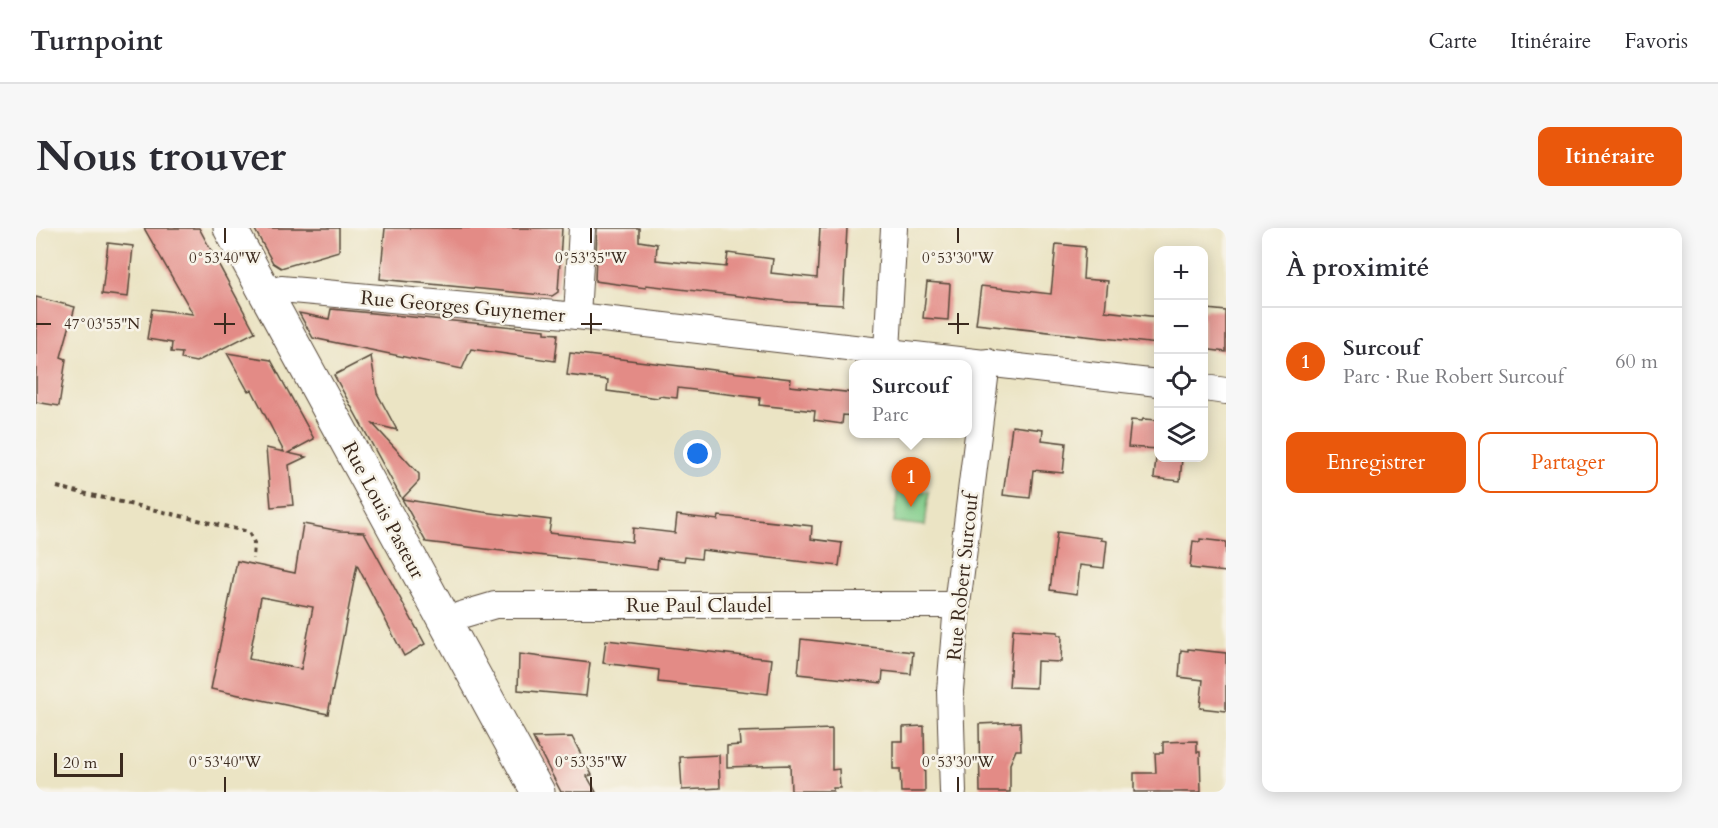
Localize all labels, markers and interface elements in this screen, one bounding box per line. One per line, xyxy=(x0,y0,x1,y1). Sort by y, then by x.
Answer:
text: Turnpoint xyxy=(30,22,163,60)
text: Carte xyxy=(1428,27,1477,56)
text: Itinéraire xyxy=(1510,27,1591,56)
text: Favoris xyxy=(1624,27,1688,56)
button: Itinéraire xyxy=(1538,127,1682,186)
text: Nous trouver xyxy=(36,128,286,185)
map controls xyxy=(1154,246,1208,462)
button: + xyxy=(1154,246,1208,300)
text: 0°53'40"W xyxy=(189,248,262,268)
text: 0°53'35"W xyxy=(555,248,628,268)
text: 0°53'30"W xyxy=(922,248,995,268)
text: À proximité xyxy=(1286,250,1429,285)
street label: Rue Georges Guynemer xyxy=(359,284,567,329)
button: − xyxy=(1154,300,1208,354)
text: 47°03'55"N xyxy=(64,314,140,334)
text: Surcouf xyxy=(1343,333,1420,363)
text: 1 xyxy=(1300,348,1311,375)
text: 60 m xyxy=(1615,348,1658,375)
button: locate xyxy=(1154,354,1208,408)
popup xyxy=(849,360,972,438)
text: Parc · Rue Robert Surcouf xyxy=(1343,363,1564,390)
text: Surcouf xyxy=(872,371,949,401)
text: Parc xyxy=(872,401,909,428)
button: layers xyxy=(1154,408,1208,462)
button: Enregistrer xyxy=(1286,432,1466,493)
button: Partager xyxy=(1478,432,1658,493)
street label: Rue Louis Pasteur xyxy=(336,437,431,584)
your location xyxy=(683,439,712,468)
pin: 1 xyxy=(892,458,930,507)
street label: Rue Robert Surcouf xyxy=(940,489,985,662)
street label: Rue Paul Claudel xyxy=(626,592,772,619)
scale bar xyxy=(54,750,123,778)
text: 20 m xyxy=(63,752,97,774)
text: 0°53'40"W xyxy=(189,752,262,772)
text: 0°53'35"W xyxy=(555,752,628,772)
text: 0°53'30"W xyxy=(922,752,995,772)

